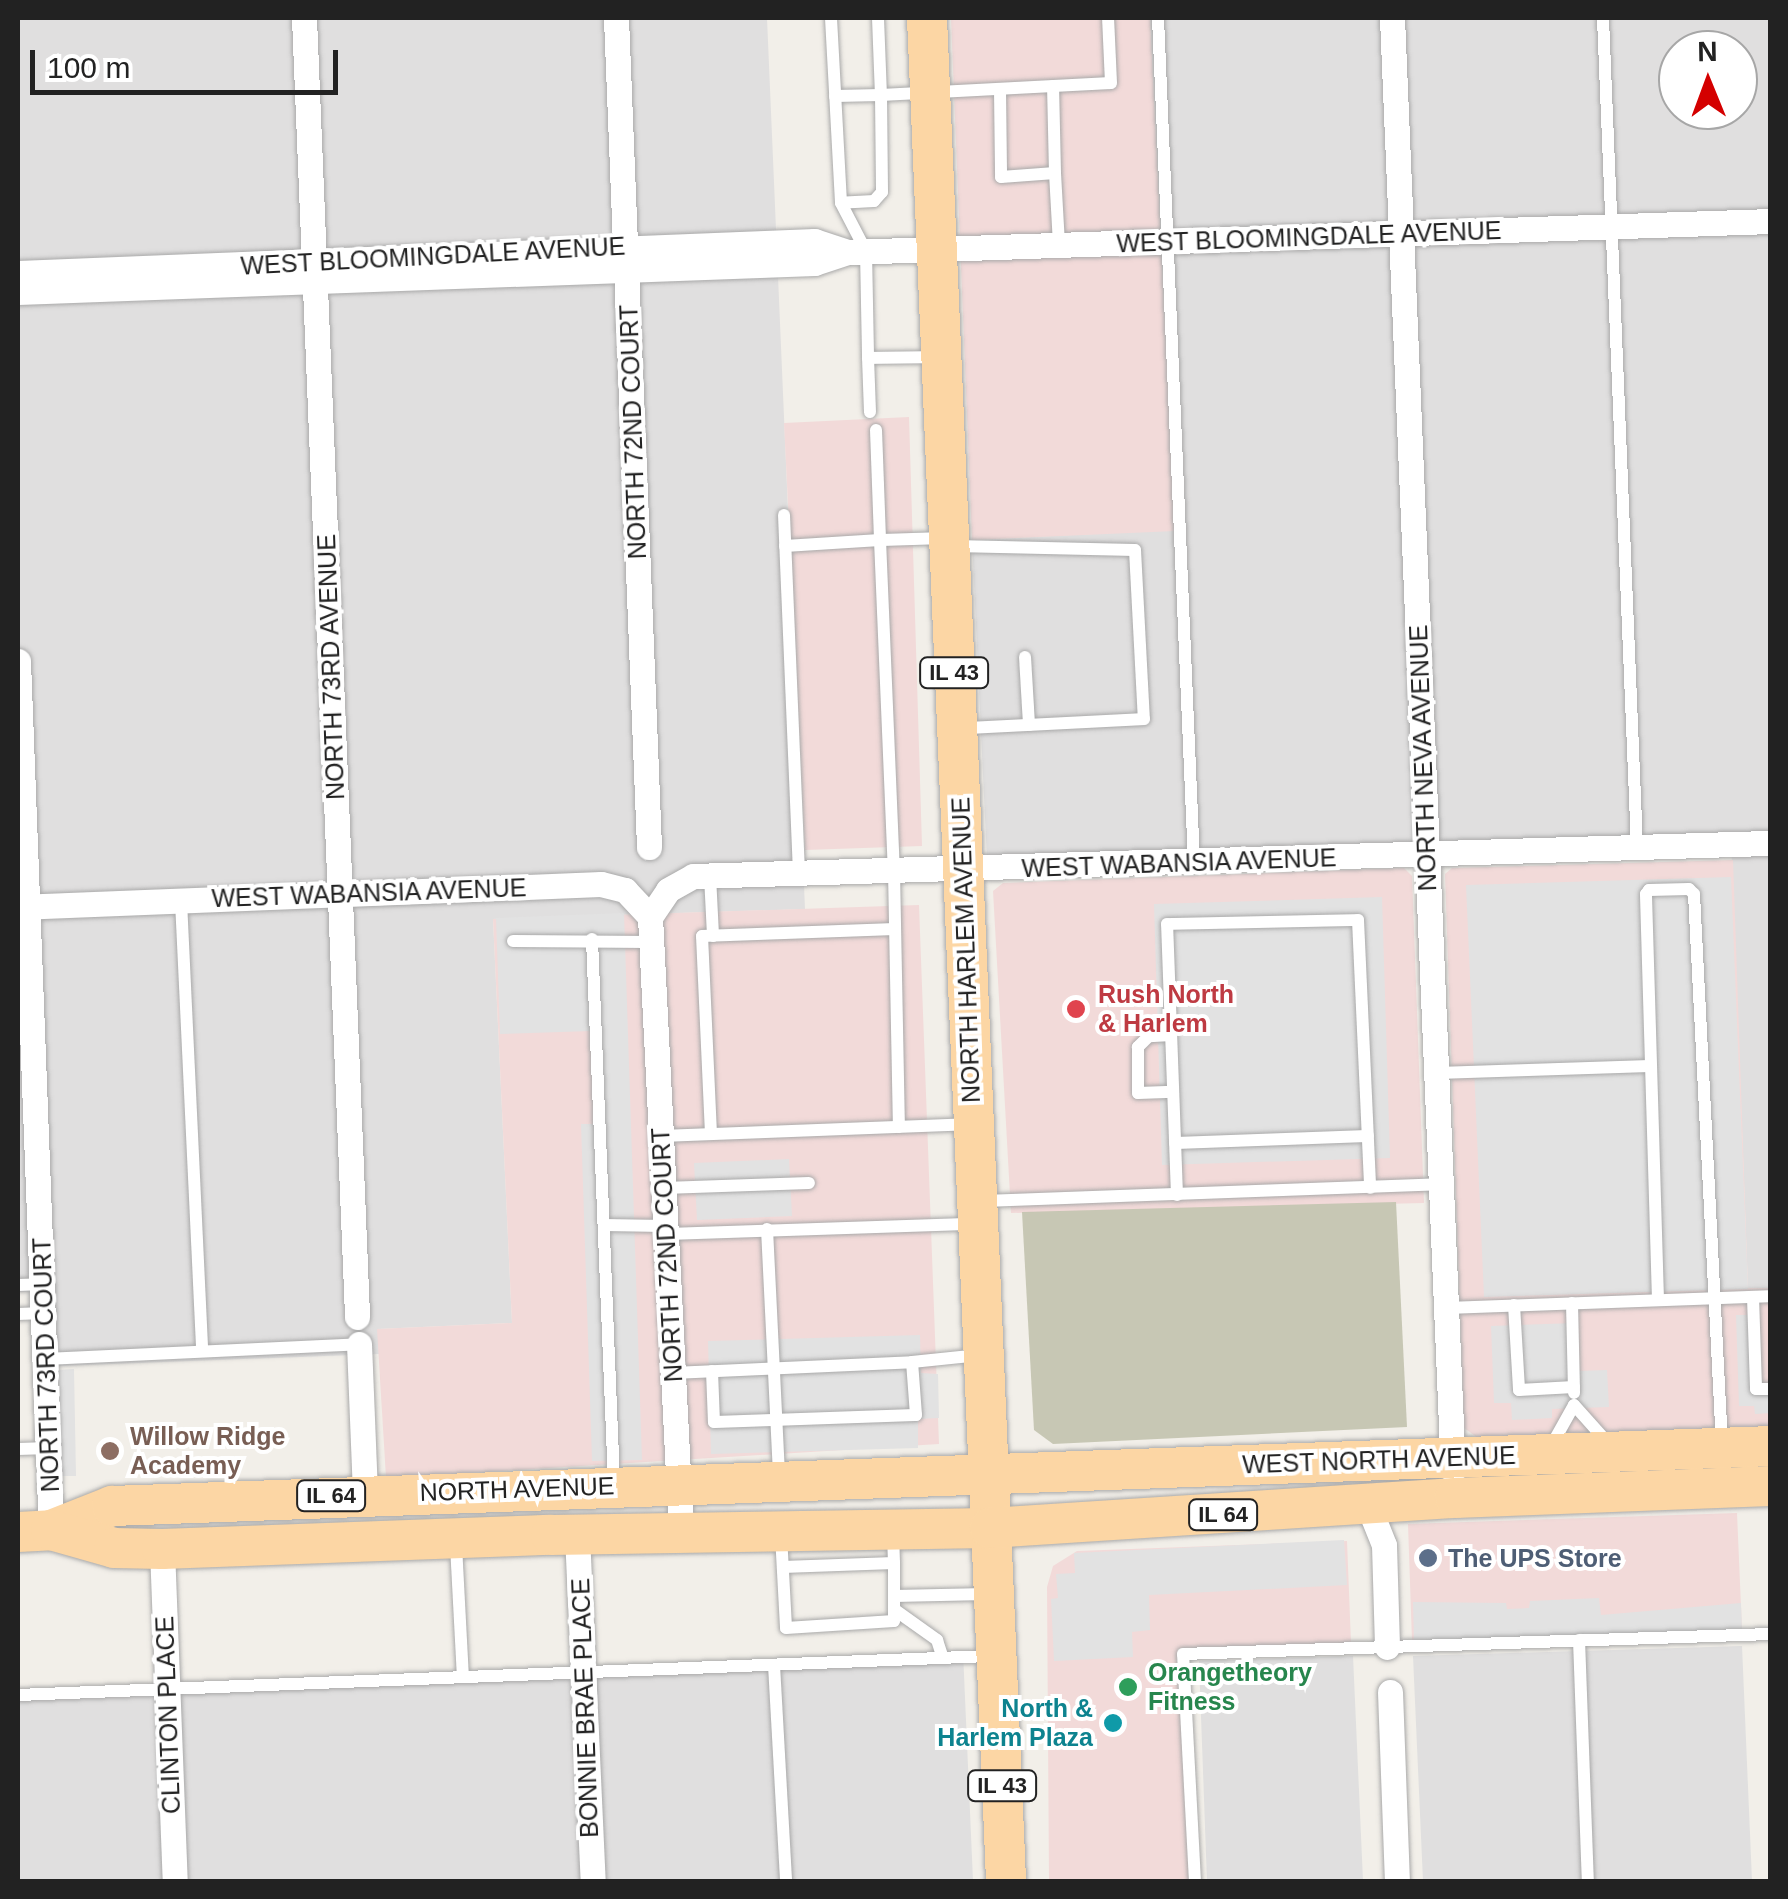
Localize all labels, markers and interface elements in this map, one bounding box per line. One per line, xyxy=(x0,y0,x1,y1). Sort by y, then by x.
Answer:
scale bar xyxy=(35,30,342,92)
north arrow xyxy=(1658,30,1758,130)
text: N xyxy=(1697,36,1718,67)
text: 100 m xyxy=(47,51,130,84)
street label: WEST BLOOMINGDALE AVENUE xyxy=(1115,215,1503,259)
street label: WEST BLOOMINGDALE AVENUE xyxy=(239,231,627,281)
street label: NORTH 72ND COURT xyxy=(614,304,652,560)
street label: NORTH 73RD AVENUE xyxy=(311,533,351,801)
street label: NORTH NEVA AVENUE xyxy=(1403,623,1443,893)
road number: IL 43 xyxy=(916,656,992,690)
street label: NORTH HARLEM AVENUE xyxy=(946,796,986,1104)
street label: WEST WABANSIA AVENUE xyxy=(1020,842,1338,884)
street label: WEST WABANSIA AVENUE xyxy=(210,872,528,914)
place label: Rush North & Harlem xyxy=(1098,980,1234,1039)
marker: Rush North & Harlem xyxy=(1063,996,1089,1022)
street label: NORTH 72ND COURT xyxy=(645,1127,689,1383)
street label: NORTH 73RD COURT xyxy=(27,1237,65,1493)
place label: Willow Ridge Academy xyxy=(130,1422,285,1481)
marker: Willow Ridge Academy xyxy=(99,1440,121,1462)
street label: WEST NORTH AVENUE xyxy=(1241,1440,1517,1480)
street label: NORTH AVENUE xyxy=(418,1471,616,1507)
road number: IL 64 xyxy=(294,1479,368,1513)
road number: IL 64 xyxy=(1186,1498,1260,1532)
place label: The UPS Store xyxy=(1448,1543,1622,1573)
marker: The UPS Store xyxy=(1417,1547,1439,1569)
street label: BONNIE BRAE PLACE xyxy=(565,1578,605,1838)
street label: CLINTON PLACE xyxy=(150,1615,186,1815)
place label: Orangetheory Fitness xyxy=(1148,1658,1312,1717)
marker: Orangetheory Fitness xyxy=(1117,1676,1139,1698)
place label: North & Harlem Plaza xyxy=(937,1694,1093,1753)
marker: North & Harlem Plaza xyxy=(1102,1712,1124,1734)
road number: IL 43 xyxy=(964,1769,1040,1803)

